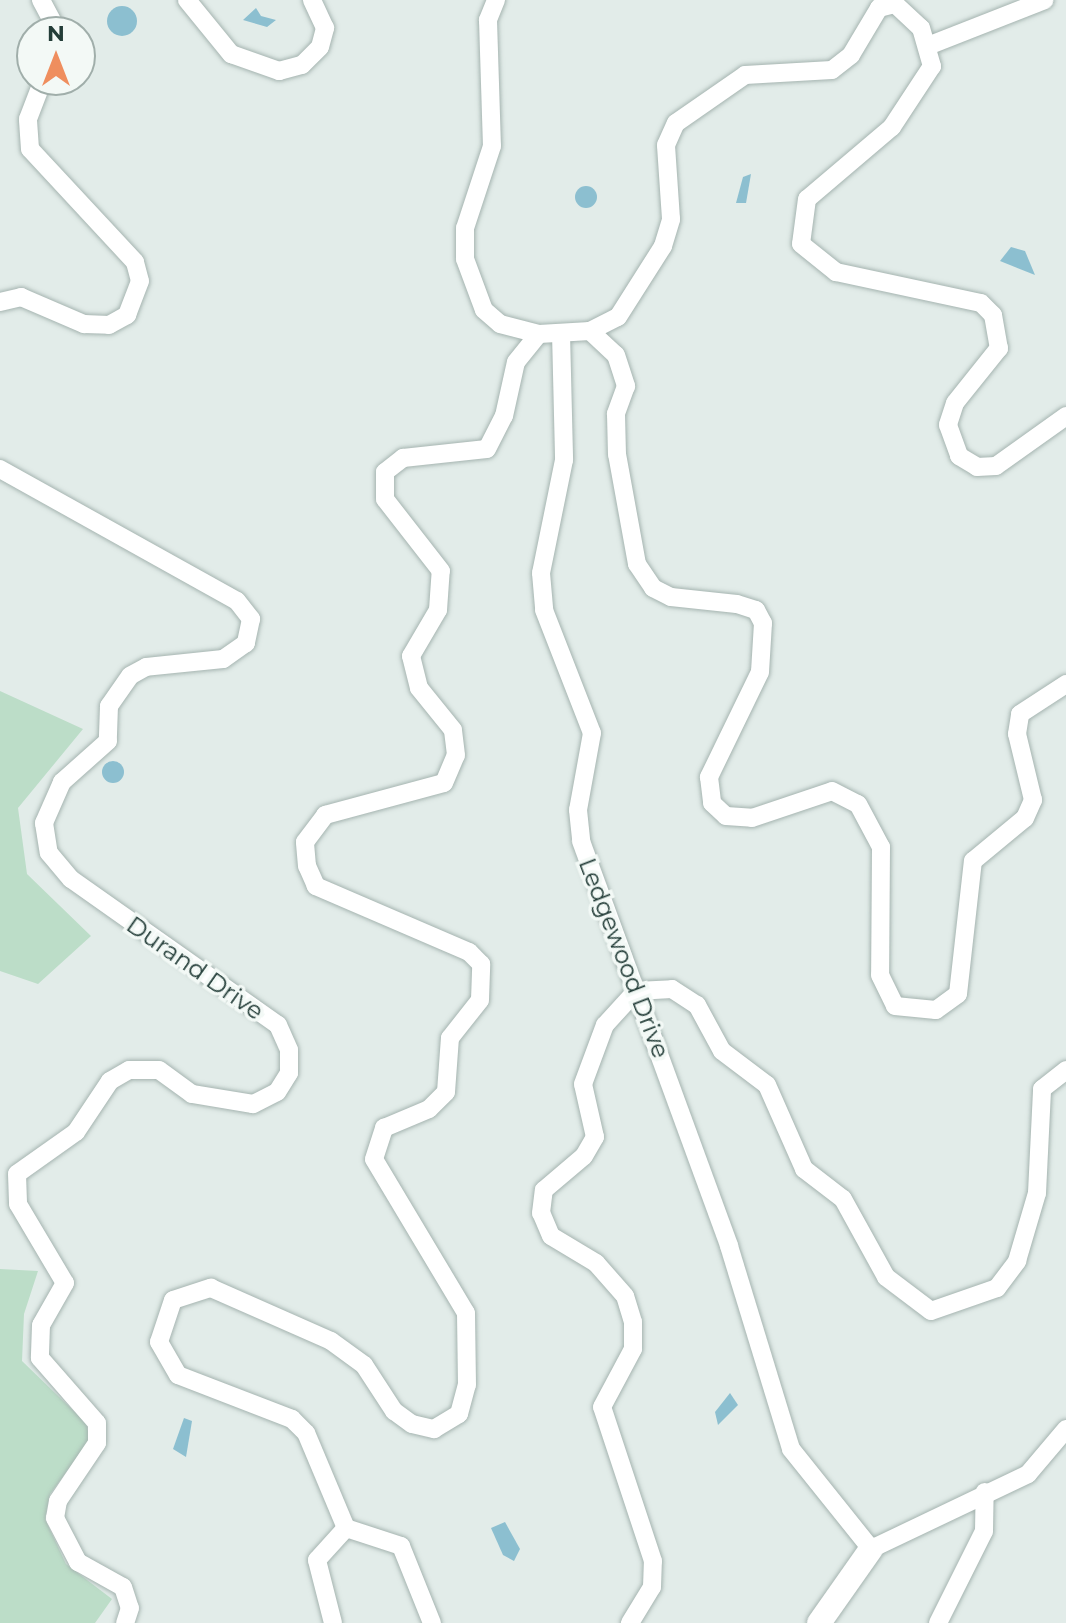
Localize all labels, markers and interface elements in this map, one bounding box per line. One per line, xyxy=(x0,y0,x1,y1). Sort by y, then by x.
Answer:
north arrow xyxy=(16,16,96,96)
text: N xyxy=(47,20,65,47)
street label: Ledgewood Drive xyxy=(573,854,675,1062)
street label: Durand Drive xyxy=(121,910,269,1026)

